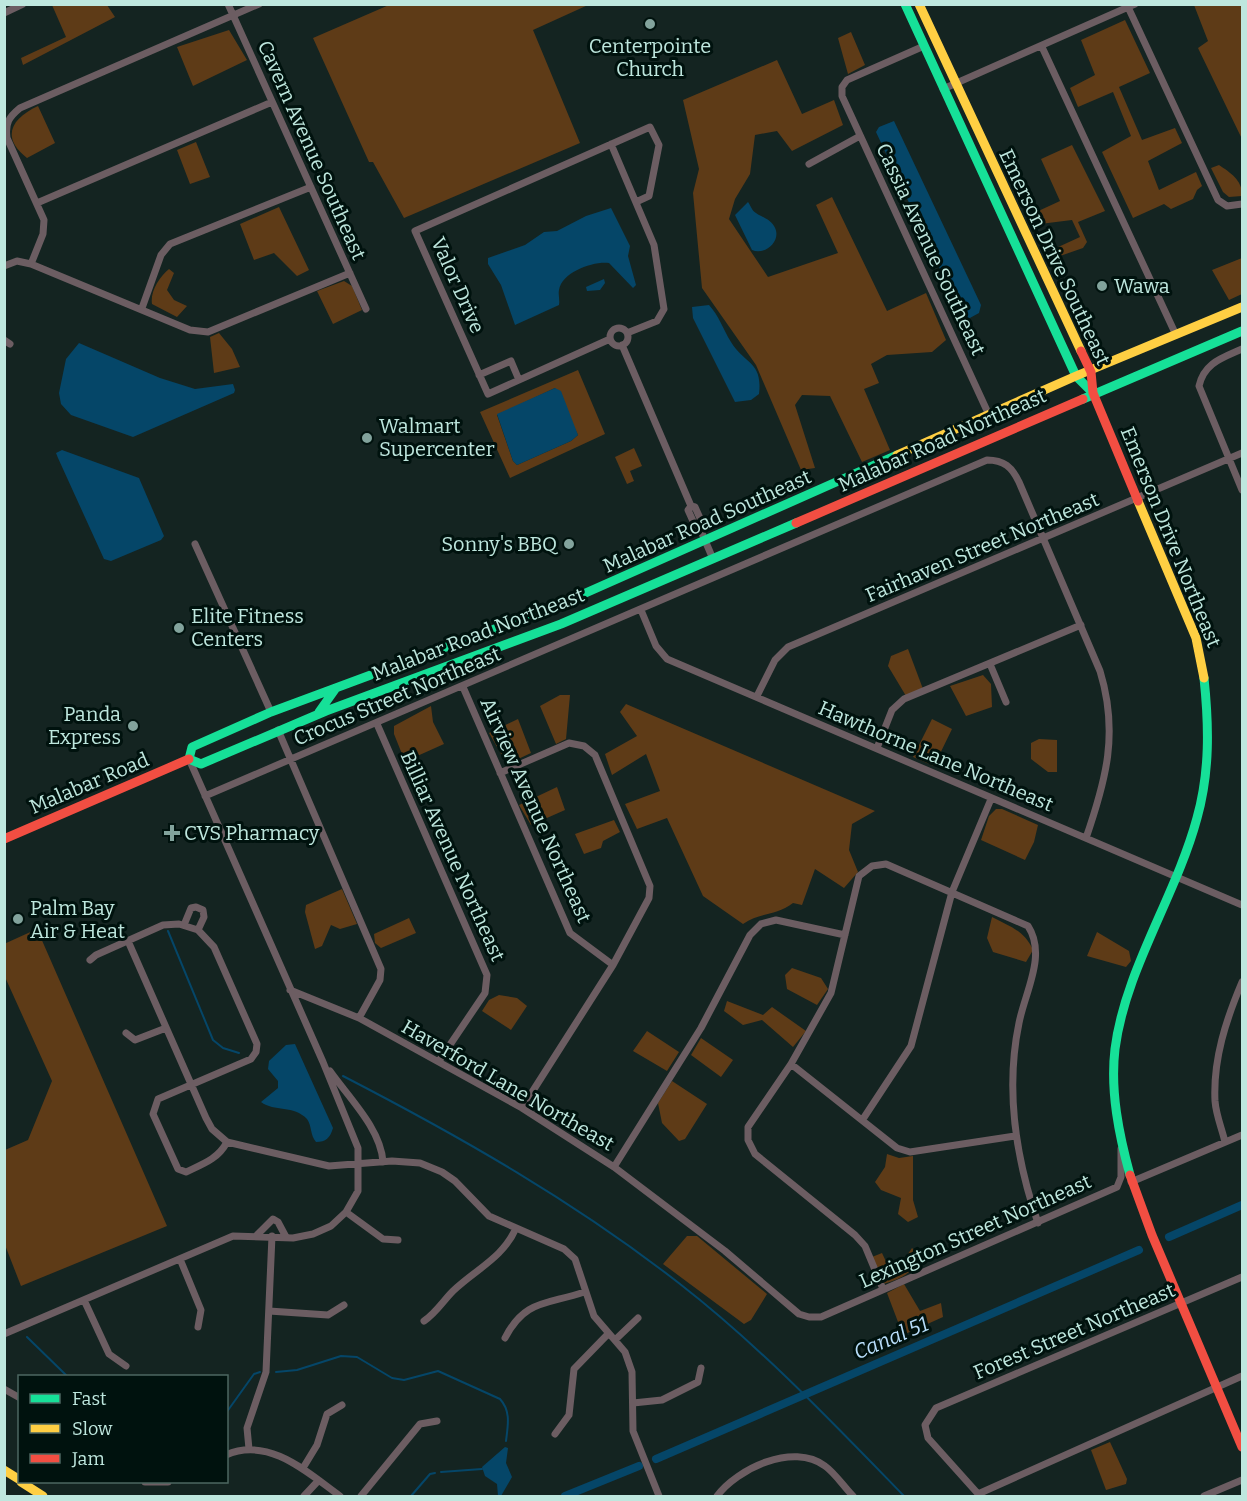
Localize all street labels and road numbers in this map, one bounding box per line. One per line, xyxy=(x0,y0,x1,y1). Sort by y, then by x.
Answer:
street label: Cavern Avenue Southeast xyxy=(253,37,371,263)
street label: Cassia Avenue Southeast xyxy=(871,139,991,359)
street label: Emerson Drive Southeast xyxy=(994,145,1116,369)
street label: Valor Drive xyxy=(426,233,490,337)
street label: Malabar Road Northeast xyxy=(834,383,1050,497)
street label: Emerson Drive Northeast xyxy=(1116,423,1226,651)
street label: Malabar Road Southeast xyxy=(599,464,815,578)
street label: Fairhaven Street Northeast xyxy=(862,487,1102,607)
street label: Malabar Road Northeast xyxy=(369,582,587,686)
street label: Crocus Street Northeast xyxy=(290,641,504,751)
street label: Airview Avenue Northeast xyxy=(475,694,597,926)
street label: Hawthorne Lane Northeast xyxy=(815,696,1057,816)
street label: Malabar Road xyxy=(26,747,152,819)
street label: Billiar Avenue Northeast xyxy=(396,747,510,965)
street label: Haverford Lane Northeast xyxy=(397,1014,619,1156)
street label: Lexington Street Northeast xyxy=(855,1169,1095,1293)
street label: Forest Street Northeast xyxy=(970,1278,1178,1384)

